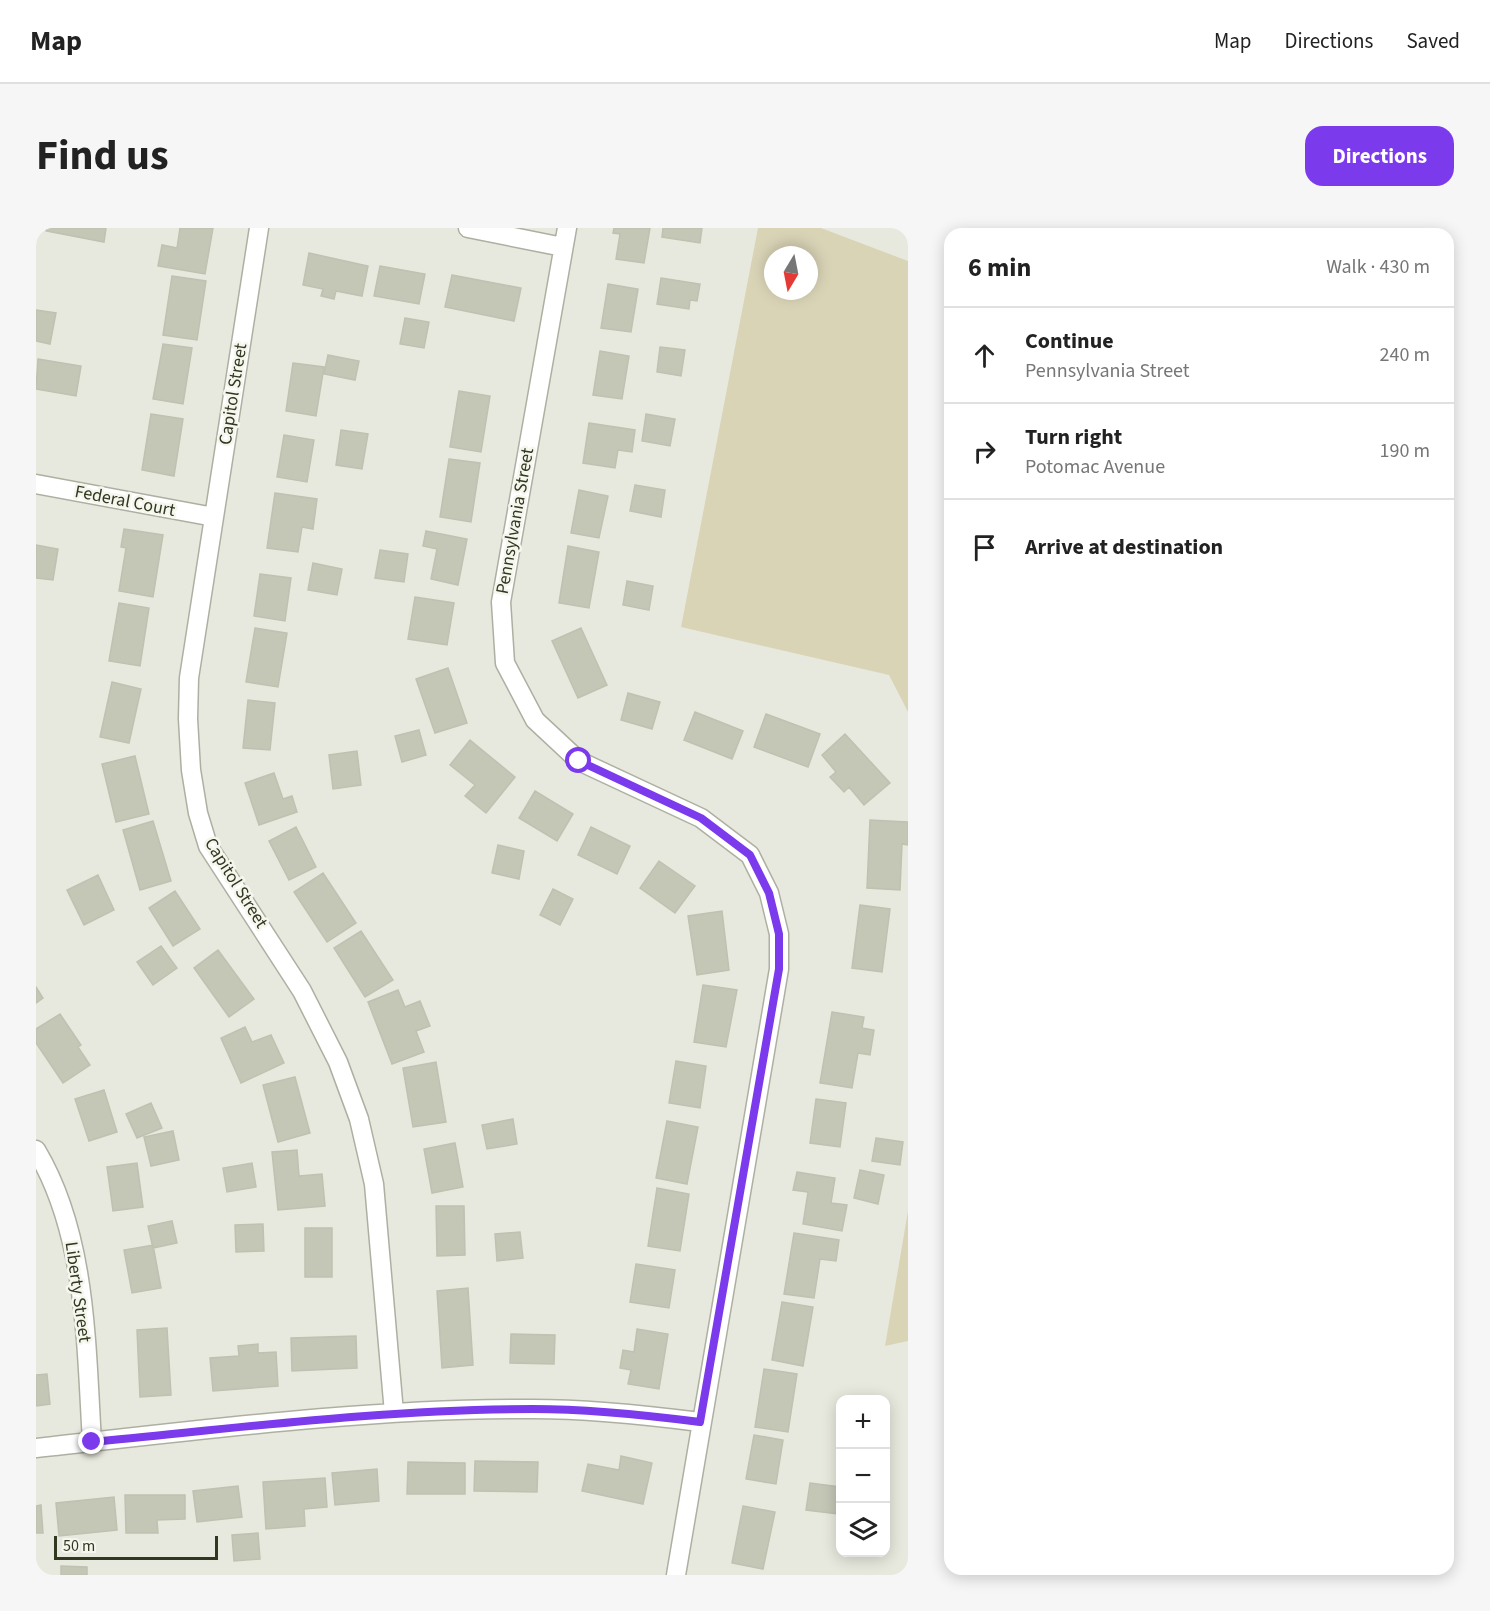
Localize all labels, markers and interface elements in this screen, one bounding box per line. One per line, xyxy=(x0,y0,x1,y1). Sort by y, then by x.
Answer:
text: Map xyxy=(30,21,82,61)
text: Map xyxy=(1214,26,1252,56)
text: Directions xyxy=(1285,26,1373,56)
text: Saved xyxy=(1406,26,1460,56)
text: Find us xyxy=(36,126,169,186)
button: Directions xyxy=(1305,126,1454,186)
north arrow xyxy=(764,246,818,300)
text: 6 min xyxy=(968,249,1031,286)
text: Walk · 430 m xyxy=(1326,253,1430,281)
text: Continue xyxy=(1025,325,1114,357)
icon: ahead xyxy=(968,339,1001,372)
street label: Capitol Street xyxy=(213,341,253,447)
text: 240 m xyxy=(1380,341,1430,369)
text: Pennsylvania Street xyxy=(1025,357,1190,385)
text: Turn right xyxy=(1025,421,1122,453)
icon: right xyxy=(968,435,1001,468)
text: 190 m xyxy=(1380,437,1430,465)
street label: Pennsylvania Street xyxy=(490,446,540,596)
text: Potomac Avenue xyxy=(1025,453,1165,481)
street label: Federal Court xyxy=(73,479,177,523)
icon: arrive xyxy=(968,531,1001,564)
text: Arrive at destination xyxy=(1025,531,1223,563)
route start xyxy=(565,747,591,773)
street label: Capitol Street xyxy=(198,833,274,933)
street label: Liberty Street xyxy=(59,1240,97,1344)
map controls xyxy=(836,1395,890,1557)
button: + xyxy=(836,1395,890,1449)
route end xyxy=(78,1428,104,1454)
button: − xyxy=(836,1449,890,1503)
button: layers xyxy=(836,1503,890,1557)
scale bar xyxy=(54,1533,218,1560)
text: 50 m xyxy=(63,1535,95,1557)

